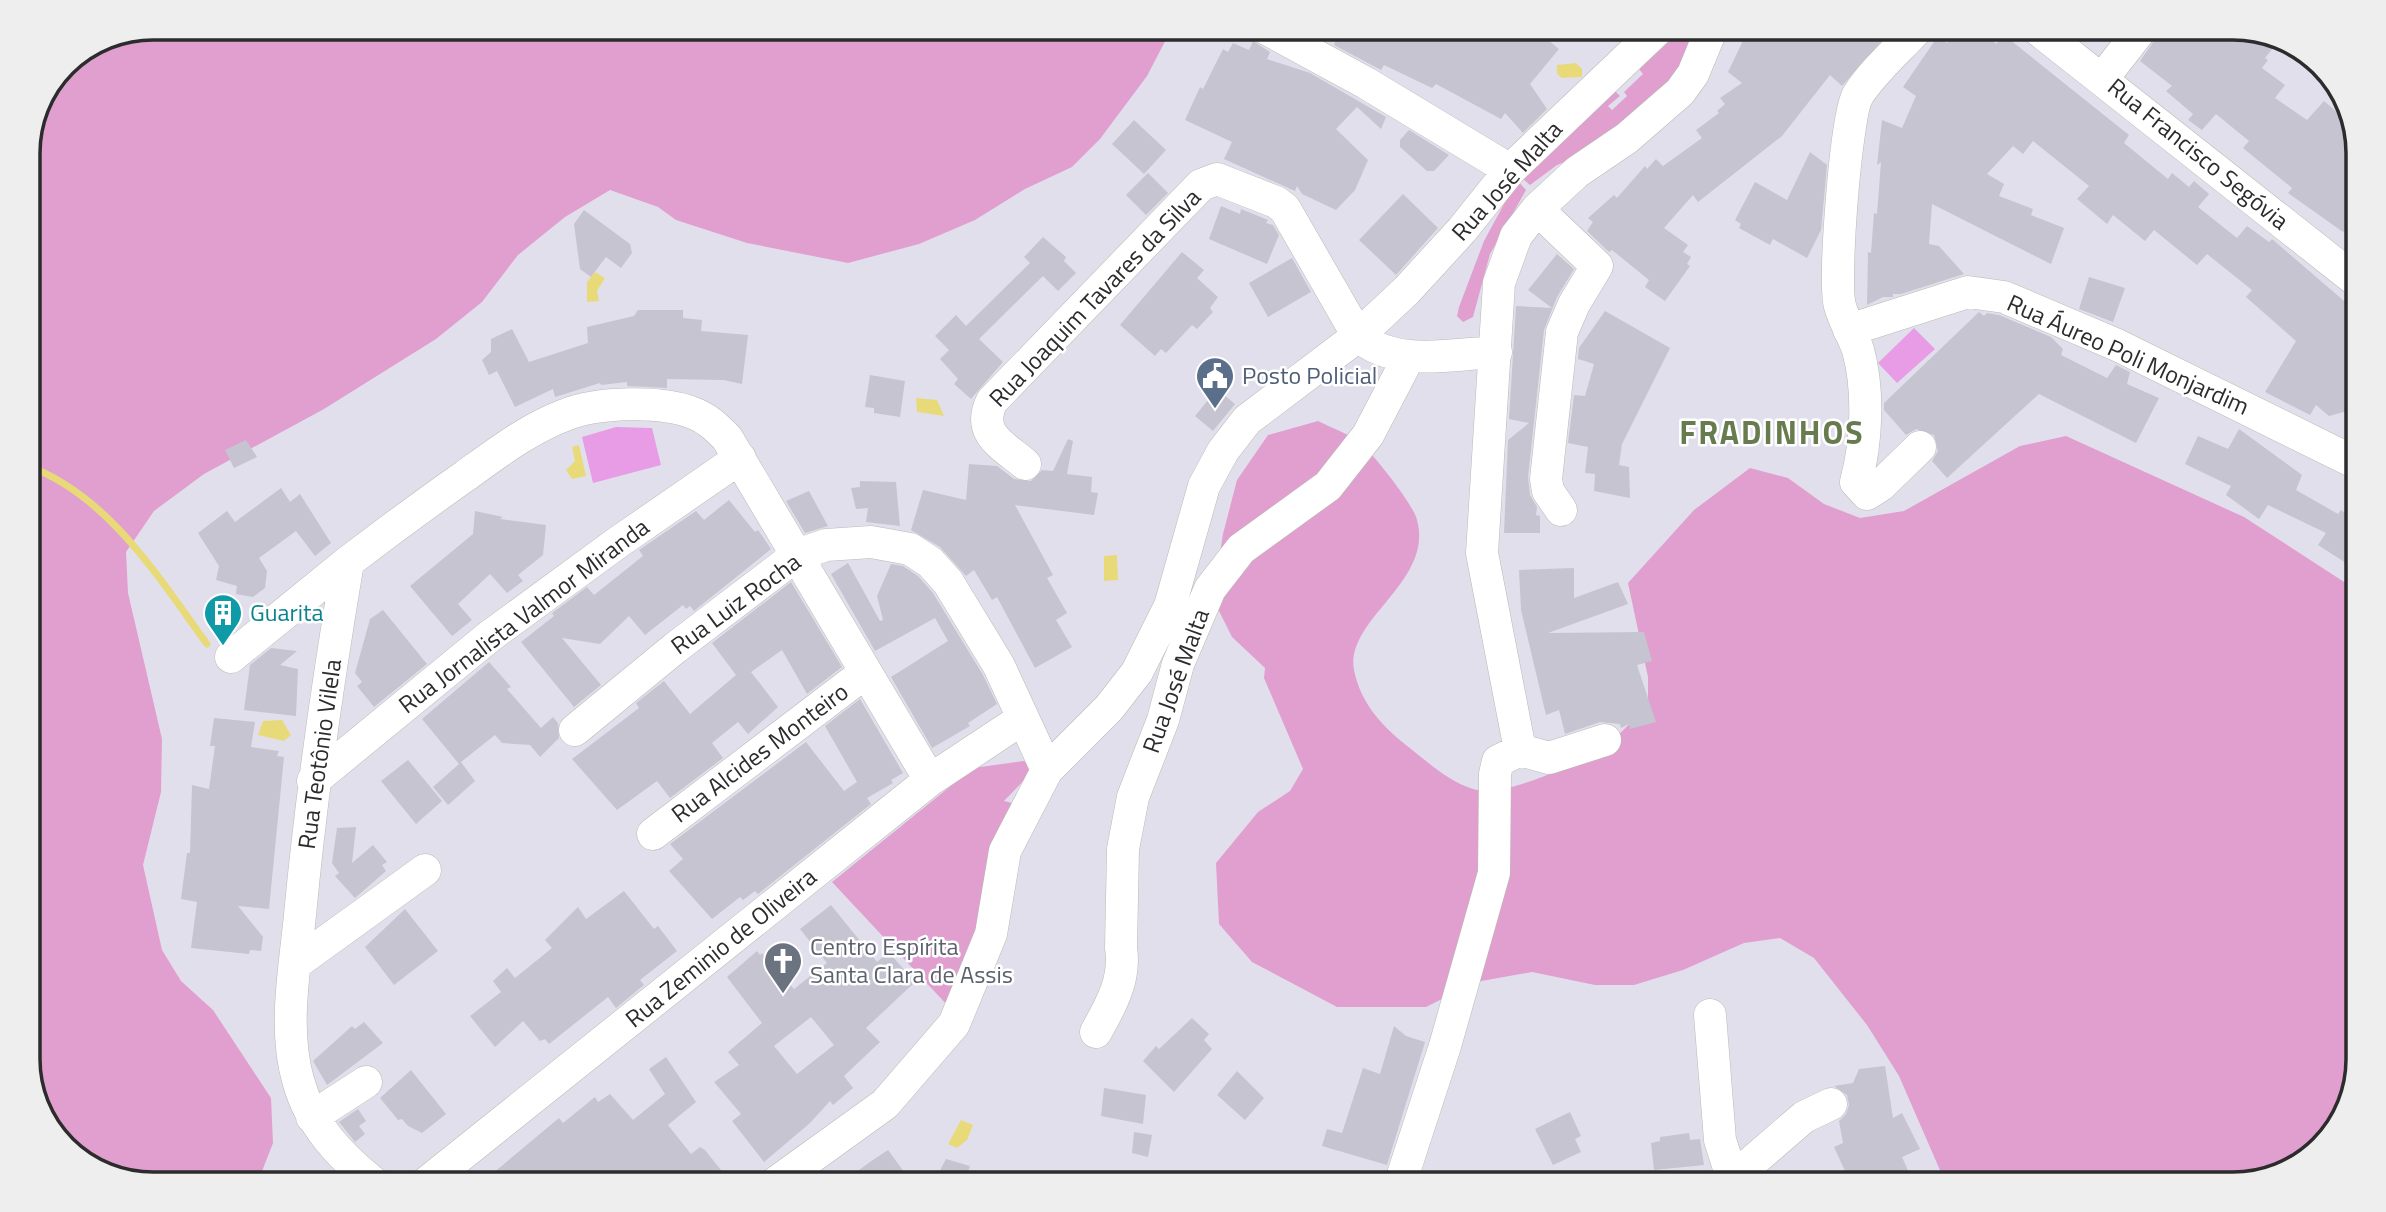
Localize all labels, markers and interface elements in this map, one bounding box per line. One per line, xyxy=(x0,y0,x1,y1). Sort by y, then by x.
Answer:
street label: Rua Francisco Segóvia xyxy=(2100,69,2297,238)
street label: Rua José Malta xyxy=(1442,112,1570,248)
street label: Rua Joaquim Tavares da Silva xyxy=(980,180,1209,415)
street label: Rua Áureo Poli Monjardim xyxy=(2002,284,2255,424)
public building icon: Posto Policial xyxy=(1194,355,1236,410)
place label: Posto Policial xyxy=(1242,357,1377,393)
district label: FRADINHOS xyxy=(1679,408,1865,456)
street label: Rua Jornalista Valmor Miranda xyxy=(390,509,656,722)
street label: Rua Luiz Rocha xyxy=(663,544,808,663)
building icon: Guarita xyxy=(202,592,244,647)
place label: Guarita xyxy=(250,594,324,630)
street label: Rua José Malta xyxy=(1132,604,1218,758)
street label: Rua Teotônio Vilela xyxy=(288,657,350,851)
street label: Rua Alcides Monteiro xyxy=(663,674,856,831)
street label: Rua Zeminio de Oliveira xyxy=(617,859,824,1036)
place label: Centro Espírita Santa Clara de Assis xyxy=(810,928,1013,992)
church icon: Centro Espírita Santa Clara de Assis xyxy=(762,940,804,995)

